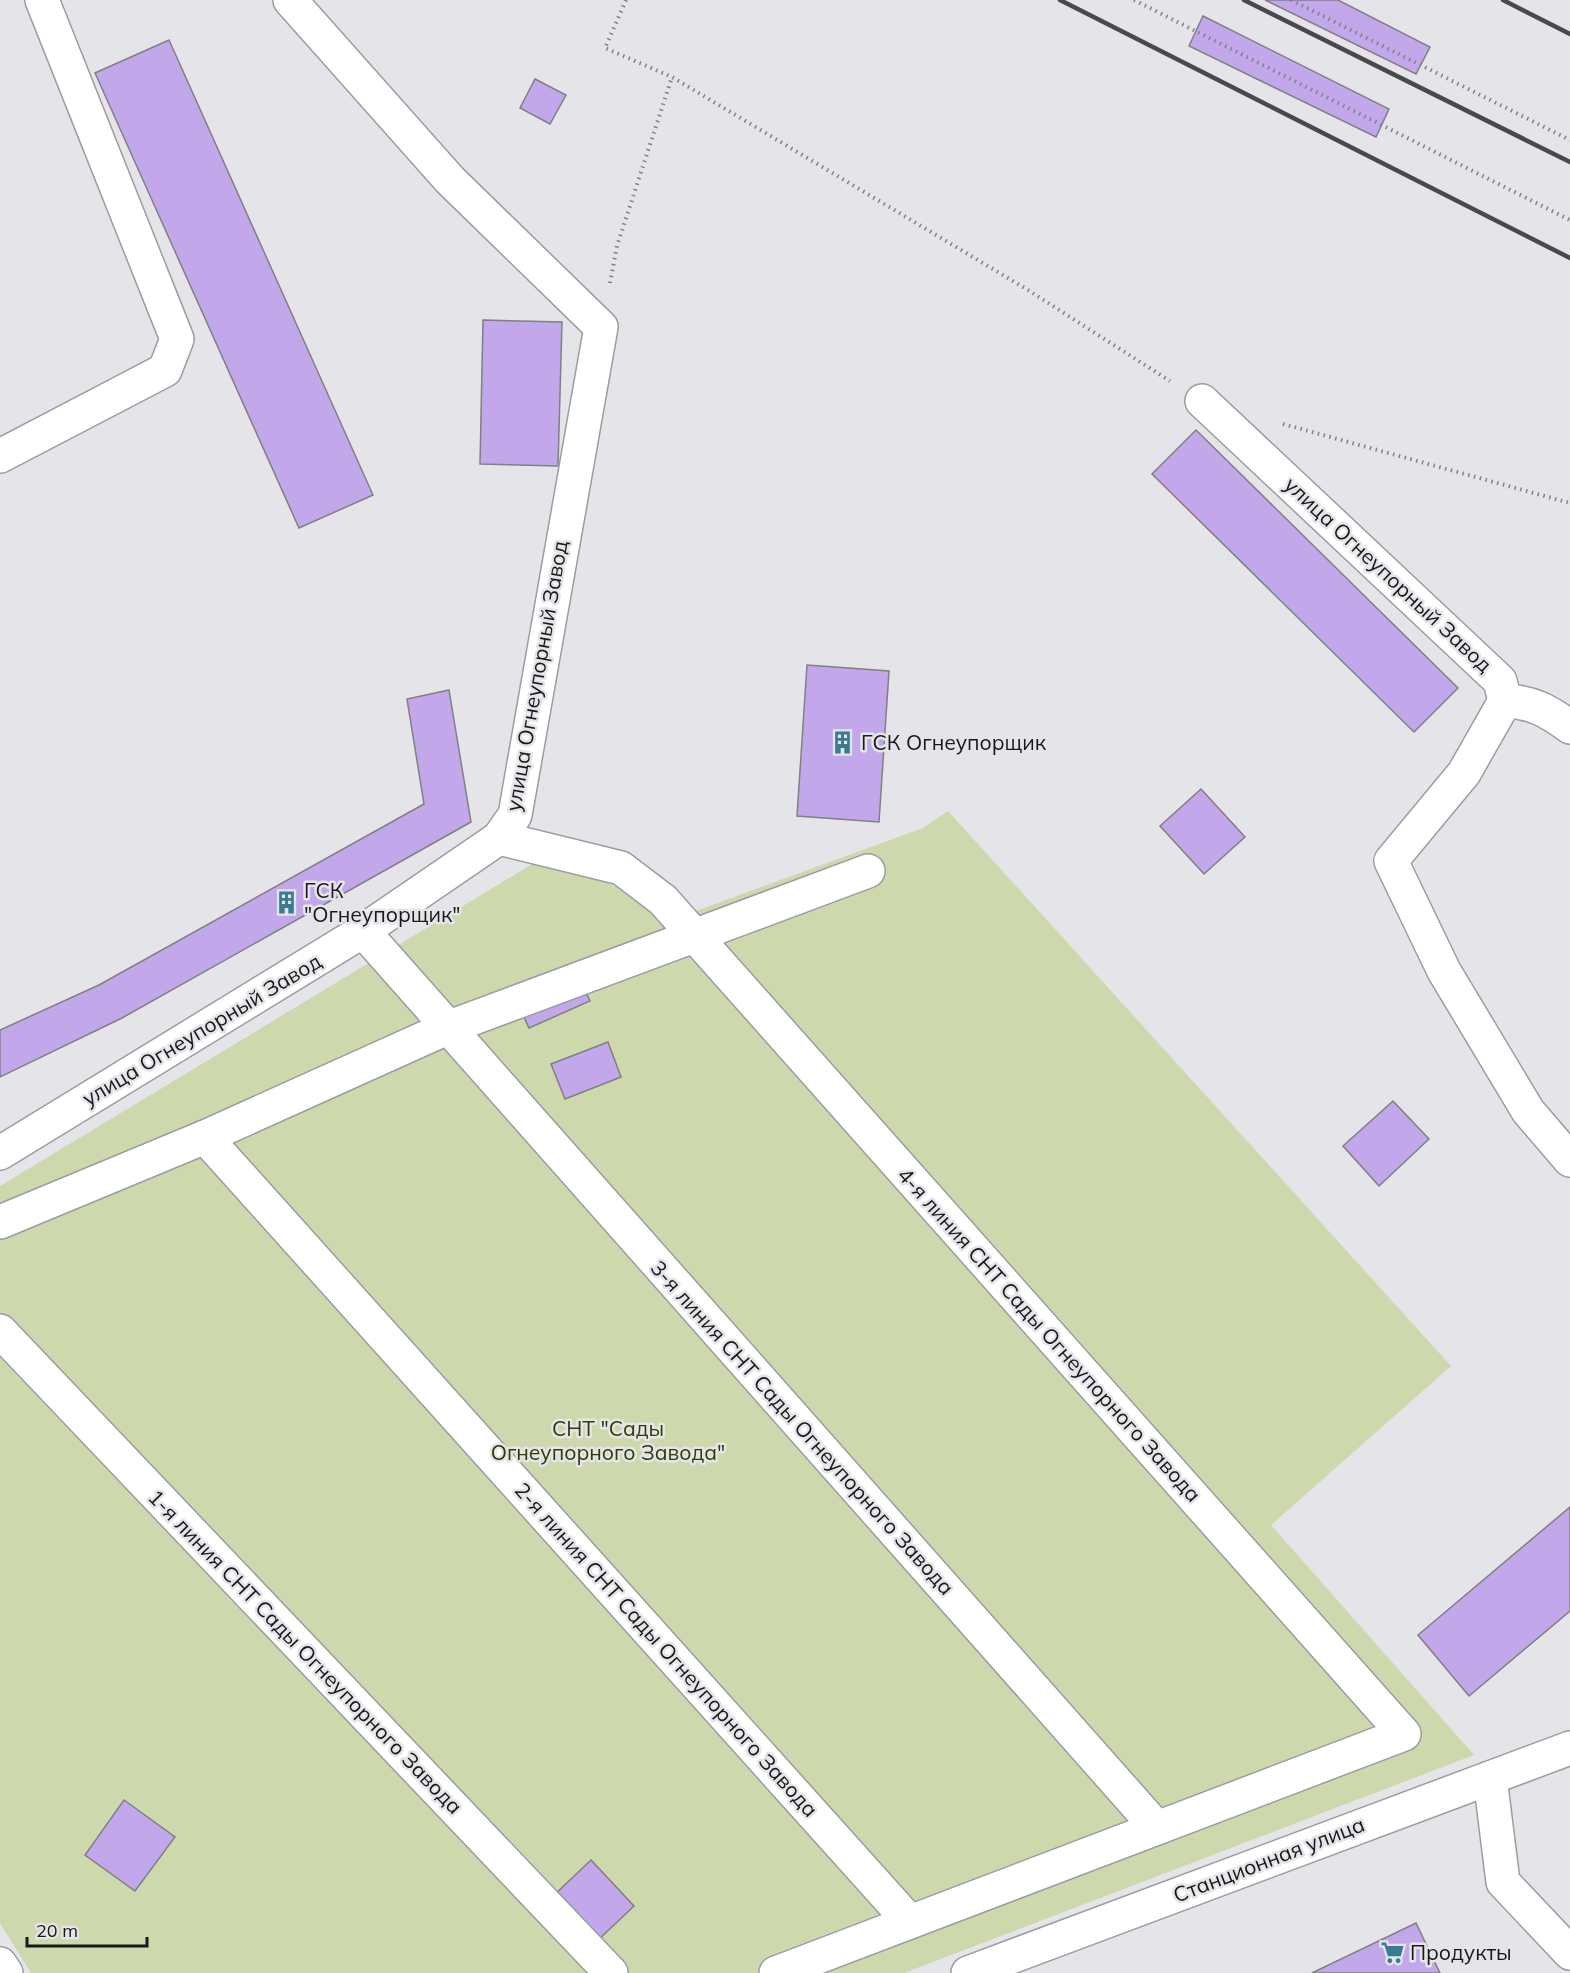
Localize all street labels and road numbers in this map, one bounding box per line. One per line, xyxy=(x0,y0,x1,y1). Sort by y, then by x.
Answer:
street label: улица Огнеупорный Завод xyxy=(1279,471,1498,678)
street label: улица Огнеупорный Завод xyxy=(499,538,573,813)
street label: улица Огнеупорный Завод xyxy=(77,947,326,1111)
street label: 4-я линия СНТ Сады Огнеупорного Завода xyxy=(892,1162,1207,1507)
street label: 3-я линия СНТ Сады Огнеупорного Завода xyxy=(645,1255,960,1600)
street label: 2-я линия СНТ Сады Огнеупорного Завода xyxy=(509,1477,824,1822)
street label: 1-я линия СНТ Сады Огнеупорного Завода xyxy=(143,1484,468,1819)
street label: Станционная улица xyxy=(1169,1811,1368,1908)

